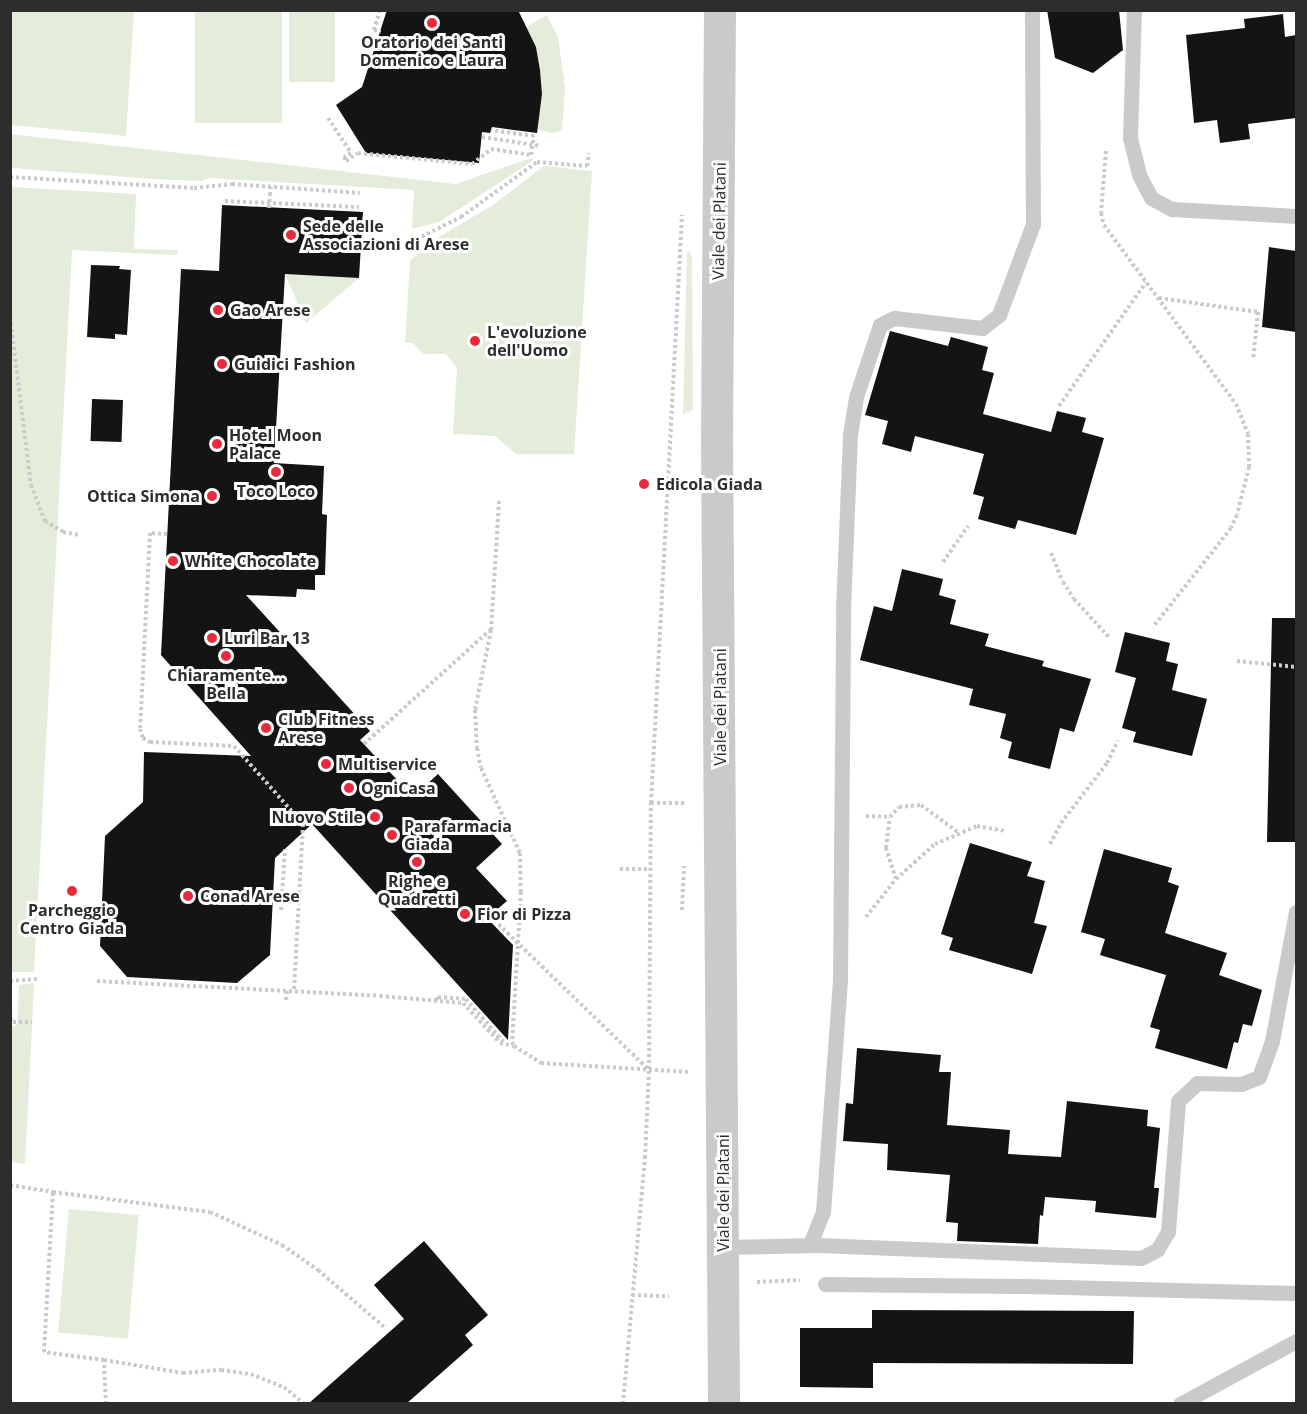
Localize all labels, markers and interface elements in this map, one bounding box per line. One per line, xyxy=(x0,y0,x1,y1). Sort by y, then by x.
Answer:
marker: Oratorio dei Santi Domenico e Laura xyxy=(425,16,439,30)
place label: Oratorio dei Santi Domenico e Laura xyxy=(360,32,504,70)
street label: Viale dei Platani xyxy=(708,162,730,280)
place label: Sede delle Associazioni di Arese xyxy=(303,216,469,254)
marker: Sede delle Associazioni di Arese xyxy=(284,228,298,242)
place label: Gao Arese xyxy=(230,300,310,320)
marker: Gao Arese xyxy=(211,303,225,317)
place label: L'evoluzione dell'Uomo xyxy=(487,322,587,360)
marker: L'evoluzione dell'Uomo xyxy=(468,334,482,348)
place label: Guidici Fashion xyxy=(234,354,355,374)
marker: Guidici Fashion xyxy=(215,357,229,371)
place label: Hotel Moon Palace xyxy=(229,425,322,463)
marker: Hotel Moon Palace xyxy=(210,437,224,451)
marker: Toco Loco xyxy=(269,465,283,479)
place label: Edicola Giada xyxy=(656,474,763,494)
marker: Edicola Giada xyxy=(637,477,651,491)
place label: Toco Loco xyxy=(237,481,315,501)
place label: Ottica Simona xyxy=(87,486,200,506)
marker: Ottica Simona xyxy=(205,489,219,503)
place label: White Chocolate xyxy=(185,551,316,571)
marker: White Chocolate xyxy=(166,554,180,568)
place label: Luri Bar 13 xyxy=(224,628,310,648)
marker: Luri Bar 13 xyxy=(205,631,219,645)
street label: Viale dei Platani xyxy=(710,648,730,766)
marker: Chiaramente... Bella xyxy=(219,649,233,663)
place label: Chiaramente... Bella xyxy=(167,665,285,703)
place label: Club Fitness Arese xyxy=(278,709,374,747)
marker: Club Fitness Arese xyxy=(259,721,273,735)
place label: Multiservice xyxy=(338,754,437,774)
marker: Multiservice xyxy=(319,757,333,771)
place label: OgniCasa xyxy=(361,778,436,798)
marker: OgniCasa xyxy=(342,781,356,795)
place label: Nuovo Stile xyxy=(271,807,363,827)
marker: Nuovo Stile xyxy=(368,810,382,824)
place label: Parafarmacia Giada xyxy=(404,816,512,854)
marker: Parafarmacia Giada xyxy=(385,828,399,842)
marker: Righe e Quadretti xyxy=(410,855,424,869)
place label: Righe e Quadretti xyxy=(378,871,456,909)
marker: Parcheggio Centro Giada xyxy=(65,884,79,898)
place label: Conad Arese xyxy=(200,886,300,906)
marker: Conad Arese xyxy=(181,889,195,903)
place label: Parcheggio Centro Giada xyxy=(20,900,124,938)
place label: Fior di Pizza xyxy=(477,904,571,924)
marker: Fior di Pizza xyxy=(458,907,472,921)
street label: Viale dei Platani xyxy=(713,1134,733,1252)

